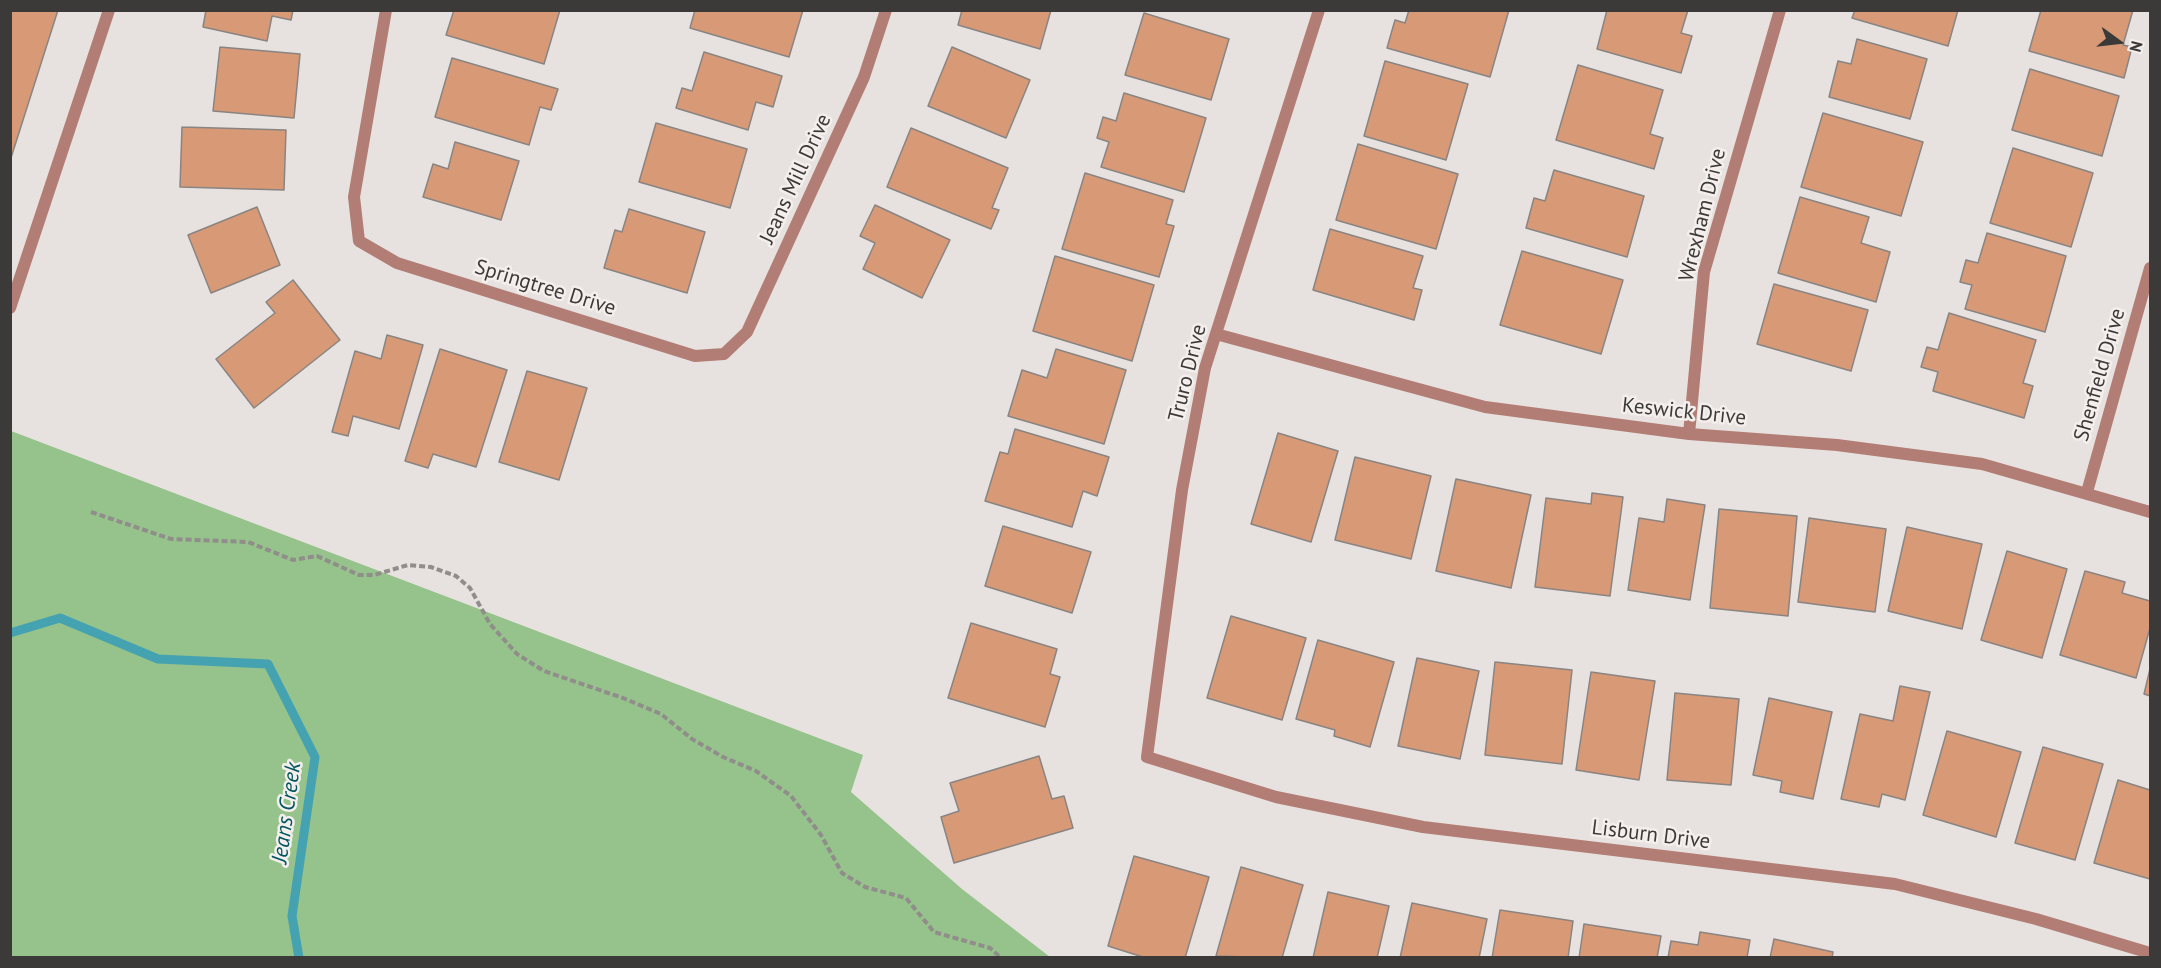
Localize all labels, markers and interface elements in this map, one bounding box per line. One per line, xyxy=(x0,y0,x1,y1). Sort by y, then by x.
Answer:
north arrow xyxy=(2089,12,2149,72)
text: N xyxy=(2125,39,2147,54)
street label: Jeans Mill Drive xyxy=(755,110,837,248)
street label: Wrexham Drive xyxy=(1674,146,1732,284)
street label: Springtree Drive xyxy=(471,255,619,321)
street label: Shenfield Drive xyxy=(2069,306,2131,444)
street label: Truro Drive xyxy=(1164,322,1212,424)
street label: Keswick Drive xyxy=(1621,393,1747,431)
water label: Jeans Creek xyxy=(267,761,307,865)
street label: Lisburn Drive xyxy=(1590,815,1712,855)

